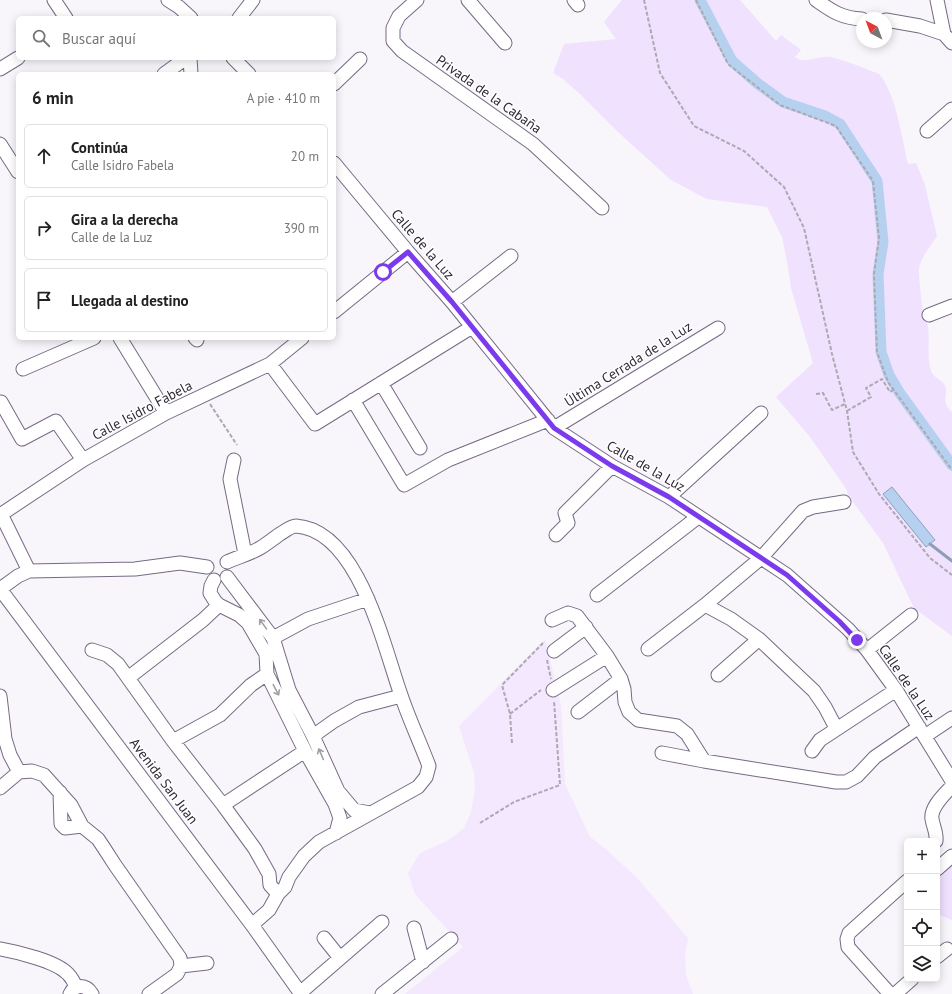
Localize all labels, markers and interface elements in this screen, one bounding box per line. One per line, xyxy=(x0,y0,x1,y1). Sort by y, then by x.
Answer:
north arrow xyxy=(856,12,892,48)
search box xyxy=(16,16,336,60)
icon: search xyxy=(30,27,52,49)
text: Buscar aquí xyxy=(62,29,136,48)
street label: Privada de la Cabaña xyxy=(433,51,545,137)
text: 6 min xyxy=(32,87,73,109)
text: A pie · 410 m xyxy=(247,90,320,107)
text: Continúa xyxy=(71,138,128,157)
icon: ahead xyxy=(33,145,55,167)
text: 20 m xyxy=(291,148,319,165)
text: Calle Isidro Fabela xyxy=(71,157,174,174)
street label: Calle de la Luz xyxy=(387,205,459,283)
text: Gira a la derecha xyxy=(71,210,178,229)
icon: right xyxy=(33,217,55,239)
text: 390 m xyxy=(284,220,319,237)
text: Calle de la Luz xyxy=(71,229,152,246)
route start xyxy=(374,263,392,281)
icon: arrive xyxy=(33,289,55,311)
text: Llegada al destino xyxy=(71,291,189,310)
street label: Última Cerrada de la Luz xyxy=(561,317,695,411)
street label: Calle Isidro Fabela xyxy=(89,376,195,444)
street label: Calle de la Luz xyxy=(604,436,688,496)
one-way arrow xyxy=(259,619,267,630)
route end xyxy=(848,631,866,649)
street label: Calle de la Luz xyxy=(875,641,939,723)
one-way arrow xyxy=(272,684,280,696)
street label: Avenida San Juan xyxy=(126,734,202,828)
one-way arrow xyxy=(317,749,325,761)
map controls xyxy=(904,838,940,982)
button: + xyxy=(904,838,940,874)
button: − xyxy=(904,874,940,910)
button: locate xyxy=(904,910,940,946)
button: layers xyxy=(904,946,940,982)

